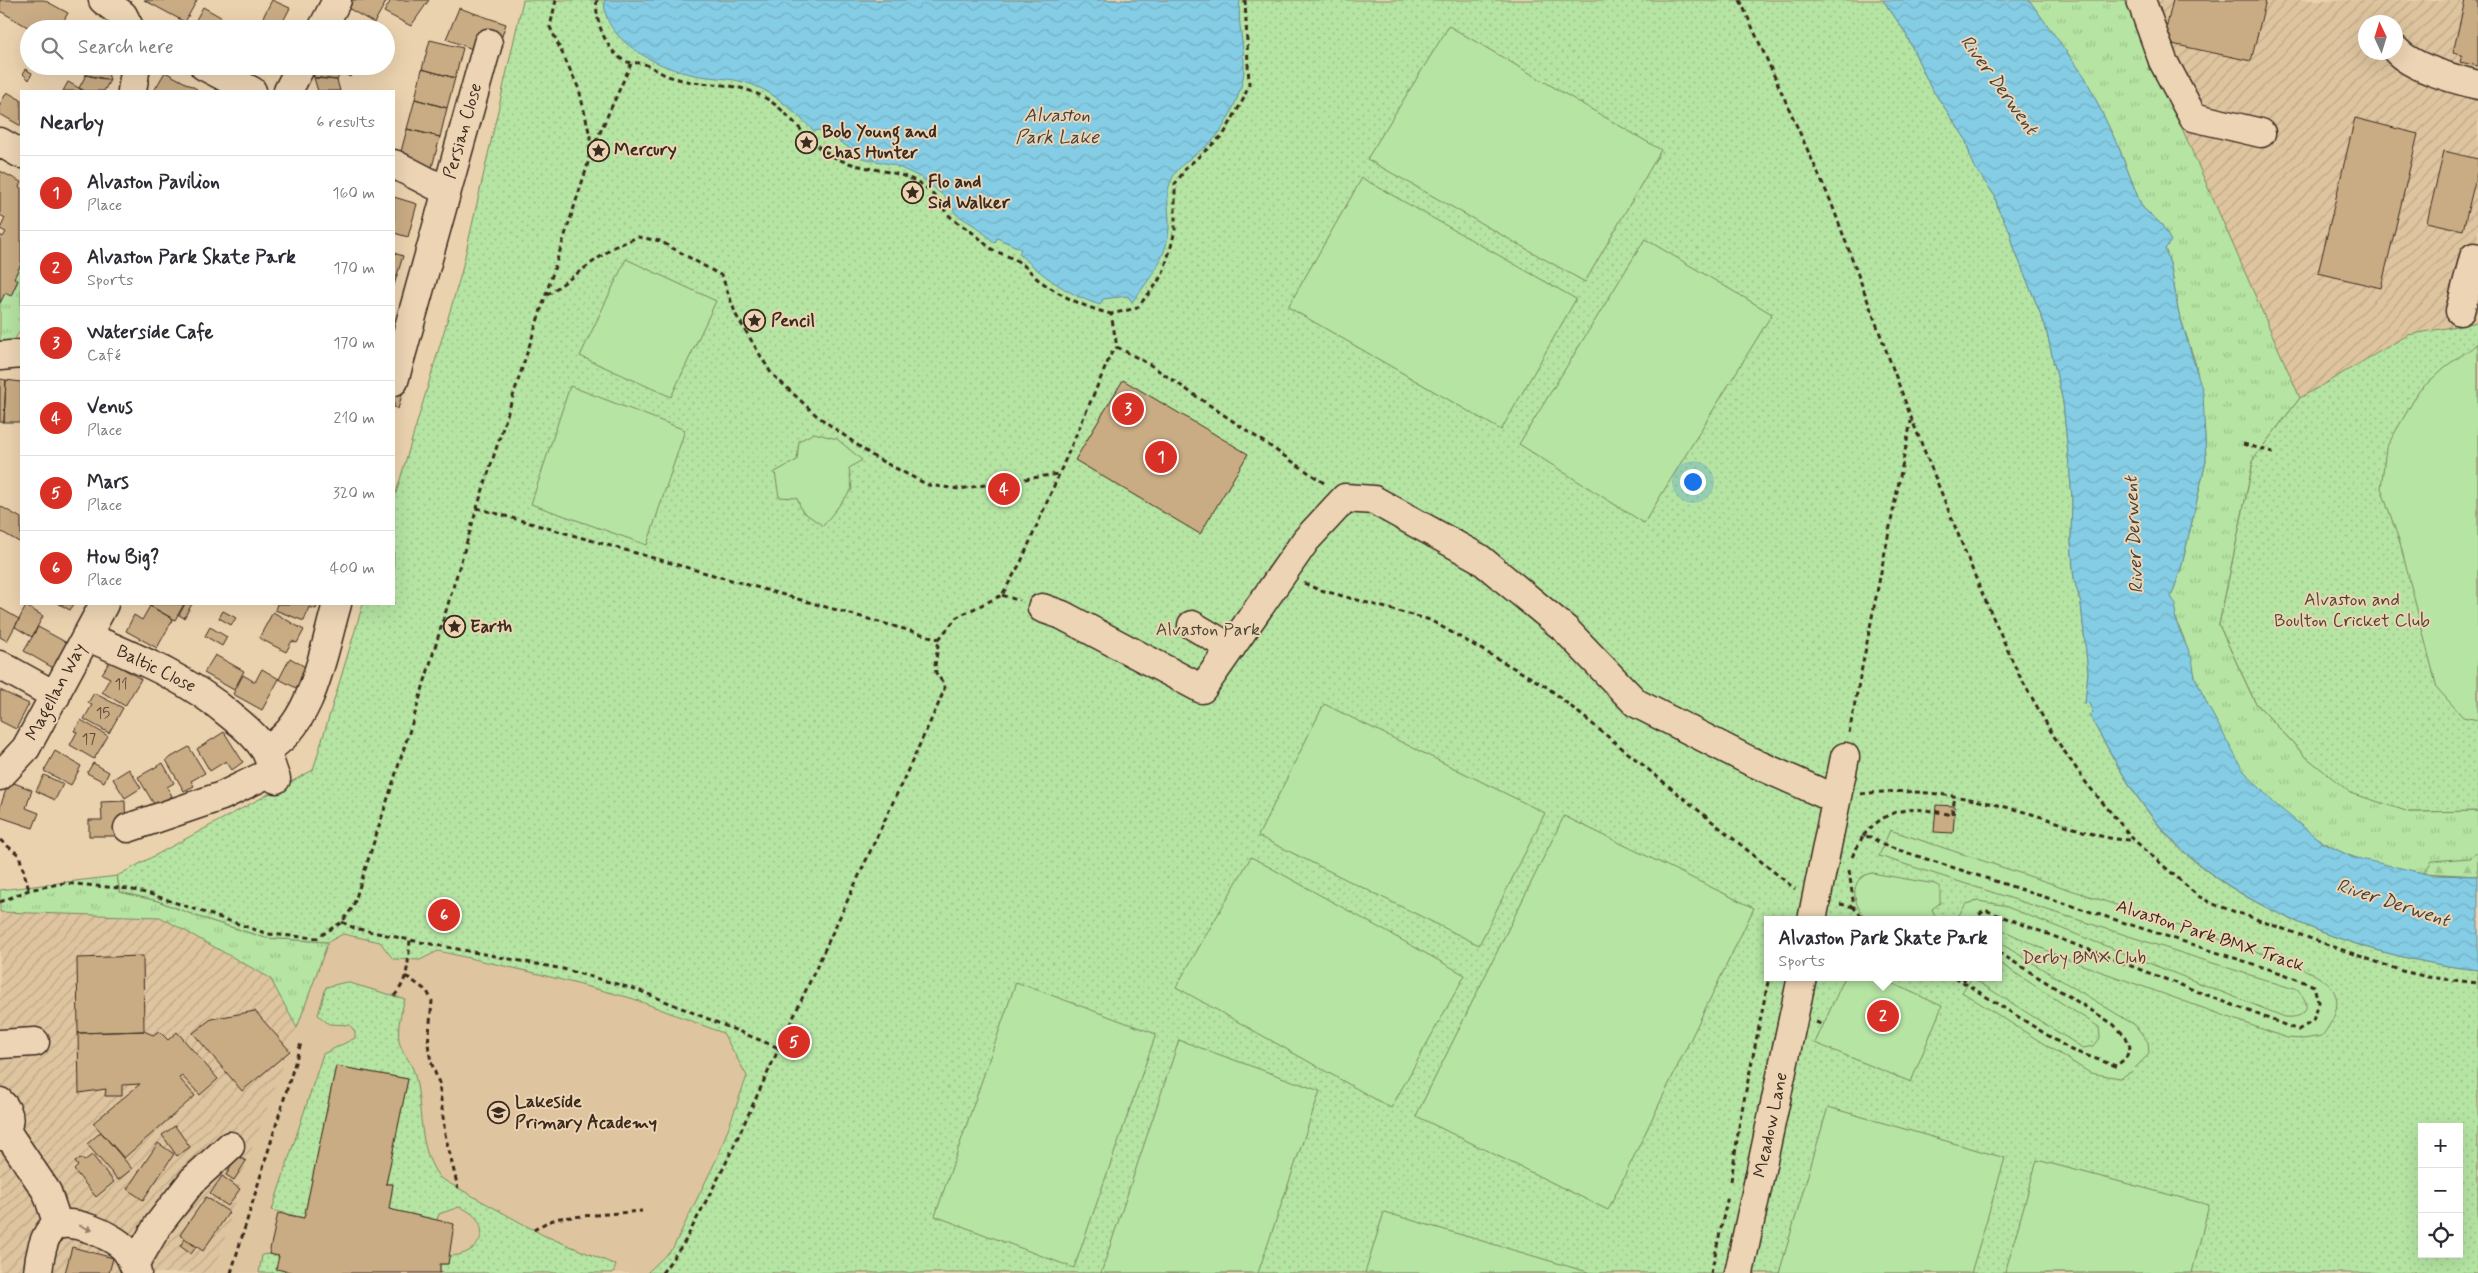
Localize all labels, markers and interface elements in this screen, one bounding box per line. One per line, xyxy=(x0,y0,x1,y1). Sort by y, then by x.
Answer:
north arrow xyxy=(2358,15,2403,60)
search box xyxy=(20,20,395,75)
water label: River Derwent xyxy=(1954,30,2045,141)
icon: search xyxy=(38,34,66,62)
text: Search here xyxy=(78,35,174,60)
street label: Persian Close xyxy=(438,80,488,182)
water label: Alvaston Park Lake xyxy=(1015,103,1100,150)
text: Nearby xyxy=(40,109,104,137)
text: 6 results xyxy=(316,112,375,133)
place label: Bob Young and Chas Hunter xyxy=(822,120,937,165)
place icon: Bob Young and Chas Hunter xyxy=(794,130,818,154)
place icon: Mercury xyxy=(586,138,610,162)
place label: Mercury xyxy=(614,138,677,162)
text: Alvaston Pavilion xyxy=(87,170,220,195)
place label: Flo and Sid Walker xyxy=(928,170,1010,215)
place icon: Flo and Sid Walker xyxy=(900,180,924,204)
text: 1 xyxy=(52,183,60,204)
text: 160 m xyxy=(332,183,375,204)
text: Place xyxy=(87,195,122,216)
text: Alvaston Park Skate Park xyxy=(87,245,296,270)
text: 2 xyxy=(52,258,60,279)
text: 170 m xyxy=(333,258,375,279)
text: Sports xyxy=(87,270,133,291)
place icon: Pencil xyxy=(743,309,767,333)
place label: Pencil xyxy=(771,309,815,333)
text: Waterside Cafe xyxy=(87,320,213,345)
text: 3 xyxy=(52,333,60,354)
text: 170 m xyxy=(333,333,375,354)
text: Café xyxy=(87,345,121,366)
pin: 3 xyxy=(1112,390,1144,428)
text: Venus xyxy=(87,395,133,420)
text: 4 xyxy=(51,408,61,429)
text: 210 m xyxy=(334,408,375,429)
text: Place xyxy=(87,420,122,441)
pin: 1 xyxy=(1145,438,1177,476)
your location xyxy=(1680,469,1706,495)
text: Mars xyxy=(87,470,129,495)
pin: 4 xyxy=(988,470,1020,508)
water label: River Derwent xyxy=(2118,474,2150,594)
text: 5 xyxy=(51,483,61,504)
text: 320 m xyxy=(333,483,375,504)
text: Place xyxy=(87,495,122,516)
text: How Big? xyxy=(87,545,159,570)
text: 6 xyxy=(52,558,60,579)
text: 400 m xyxy=(330,558,375,579)
text: Place xyxy=(87,570,122,591)
park label: Alvaston and Boulton Cricket Club xyxy=(2274,588,2430,633)
place icon: Earth xyxy=(442,615,466,639)
place label: Earth xyxy=(470,615,512,639)
park label: Alvaston Park xyxy=(1156,618,1260,642)
street label: Magellan Way xyxy=(20,639,94,746)
street label: Baltic Close xyxy=(112,639,200,699)
house number: 11 xyxy=(114,675,128,695)
house number: 15 xyxy=(96,704,110,724)
house number: 17 xyxy=(82,730,97,750)
water label: River Derwent xyxy=(2333,873,2454,934)
street label: Alvaston Park BMX Track xyxy=(2113,894,2307,978)
pin: 6 xyxy=(428,896,460,934)
popup xyxy=(1764,916,2002,981)
text: Alvaston Park Skate Park xyxy=(1779,926,1987,951)
park label: Derby BMX Club xyxy=(2022,946,2146,970)
text: Sports xyxy=(1779,951,1825,972)
pin: 2 xyxy=(1867,997,1899,1035)
pin: 5 xyxy=(778,1023,810,1061)
street label: Meadow Lane xyxy=(1748,1070,1794,1180)
place label: Lakeside Primary Academy xyxy=(515,1090,657,1135)
school or university icon: Lakeside Primary Academy xyxy=(487,1100,511,1124)
map controls xyxy=(2418,1123,2463,1258)
button: + xyxy=(2418,1123,2463,1168)
button: − xyxy=(2418,1168,2463,1213)
button: locate xyxy=(2418,1213,2463,1258)
one-way arrow xyxy=(79,1224,94,1232)

